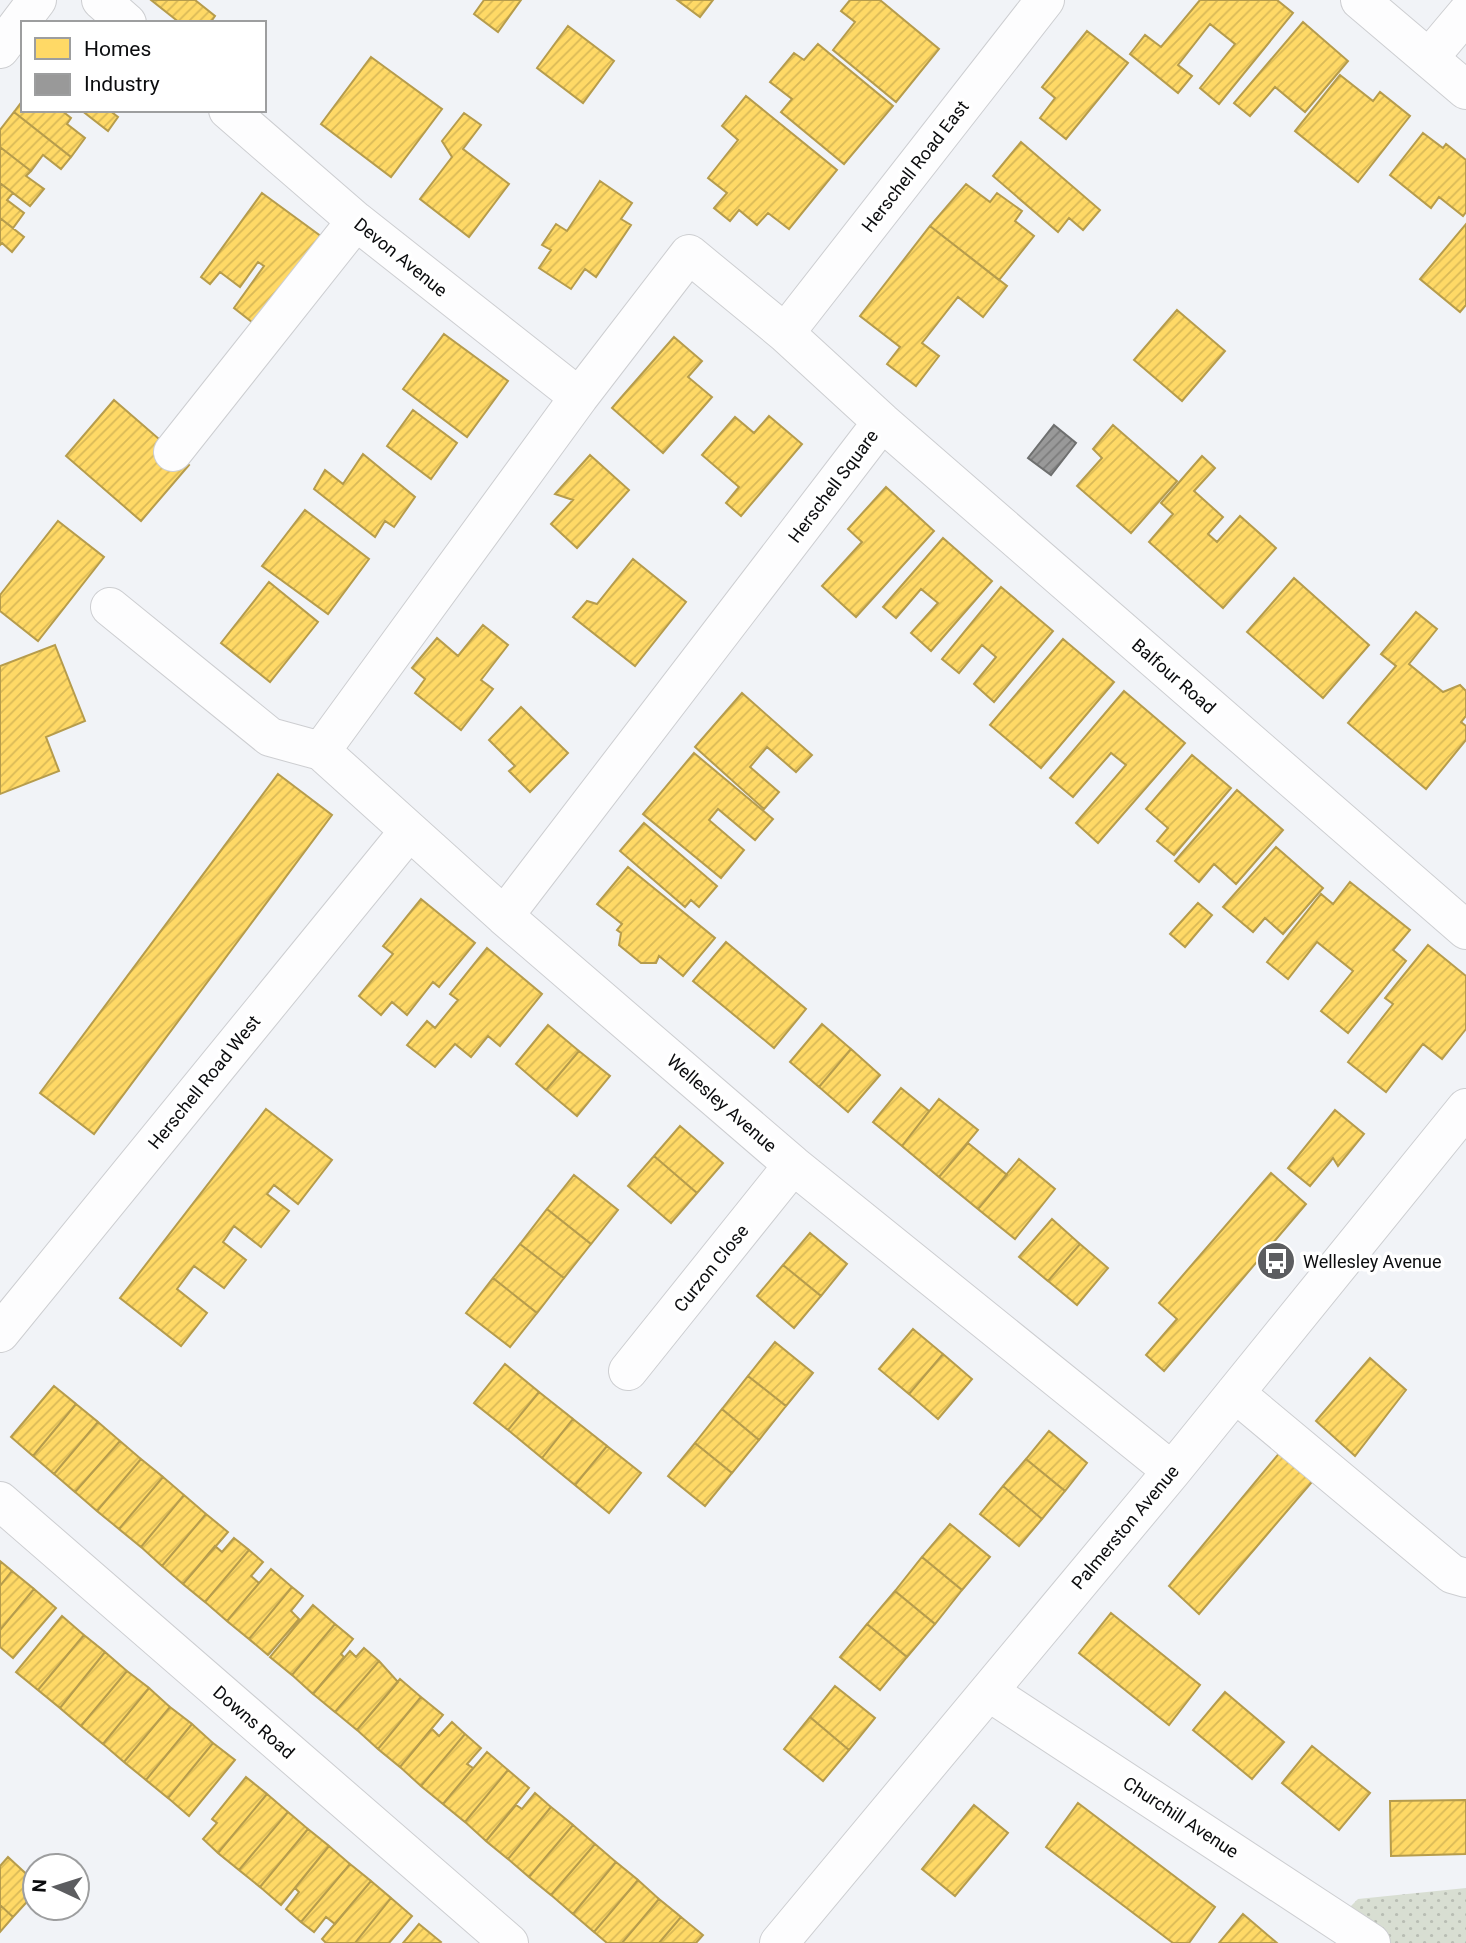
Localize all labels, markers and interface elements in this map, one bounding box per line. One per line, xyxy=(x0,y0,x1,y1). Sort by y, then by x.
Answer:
legend xyxy=(21,21,266,112)
text: Homes xyxy=(84,37,151,61)
text: Industry xyxy=(84,72,160,96)
street label: Herschell Road East xyxy=(857,96,973,236)
street label: Devon Avenue xyxy=(350,213,452,301)
street label: Herschell Square xyxy=(784,425,882,547)
street label: Balfour Road xyxy=(1128,634,1220,718)
street label: Herschell Road West xyxy=(144,1011,264,1153)
street label: Wellesley Avenue xyxy=(663,1050,781,1156)
street label: Curzon Close xyxy=(669,1220,753,1316)
bus stop icon: Wellesley Avenue xyxy=(1255,1240,1297,1282)
place label: Wellesley Avenue xyxy=(1303,1251,1441,1272)
street label: Palmerston Avenue xyxy=(1067,1461,1183,1593)
street label: Downs Road xyxy=(209,1681,299,1763)
street label: Churchill Avenue xyxy=(1119,1772,1243,1862)
north arrow xyxy=(21,1852,91,1922)
text: N xyxy=(28,1878,51,1893)

